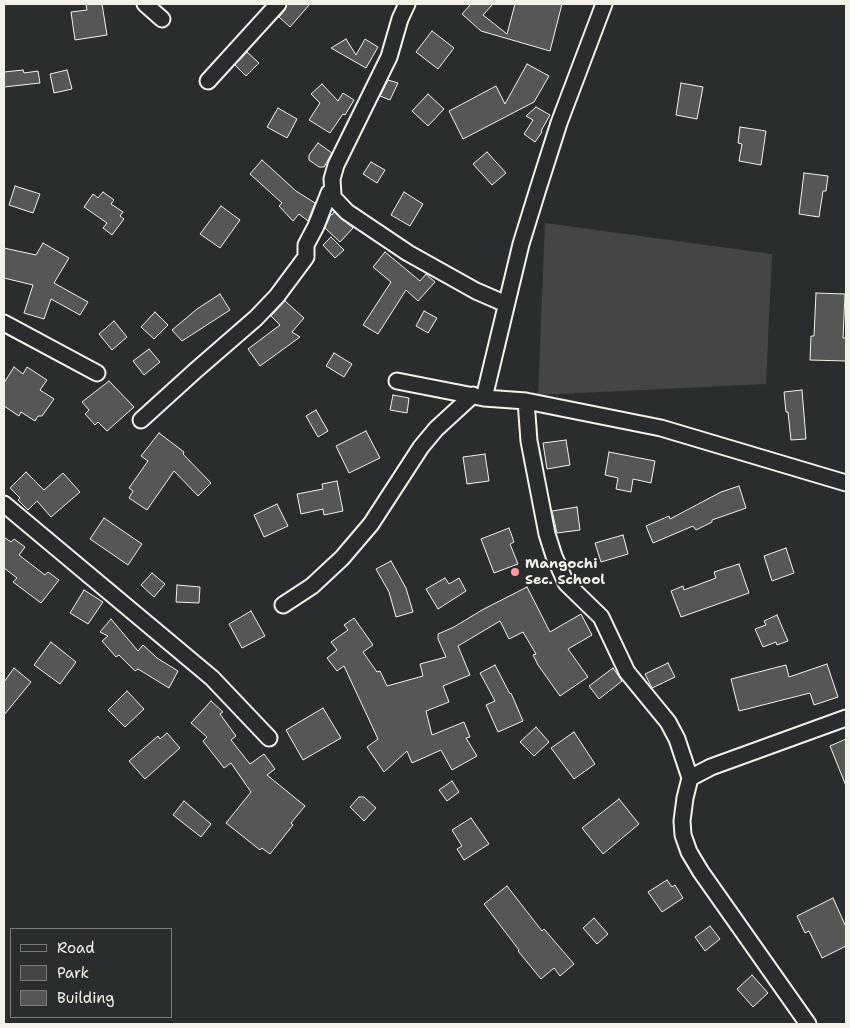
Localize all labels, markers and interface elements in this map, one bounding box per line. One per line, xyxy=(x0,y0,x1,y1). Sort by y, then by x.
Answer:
place label: Mangochi Sec. School xyxy=(525,556,605,588)
marker: Mangochi Sec. School xyxy=(509,566,521,578)
legend xyxy=(10,928,172,1018)
text: Road xyxy=(57,938,95,958)
text: Park xyxy=(57,963,89,983)
text: Building xyxy=(57,988,114,1008)

